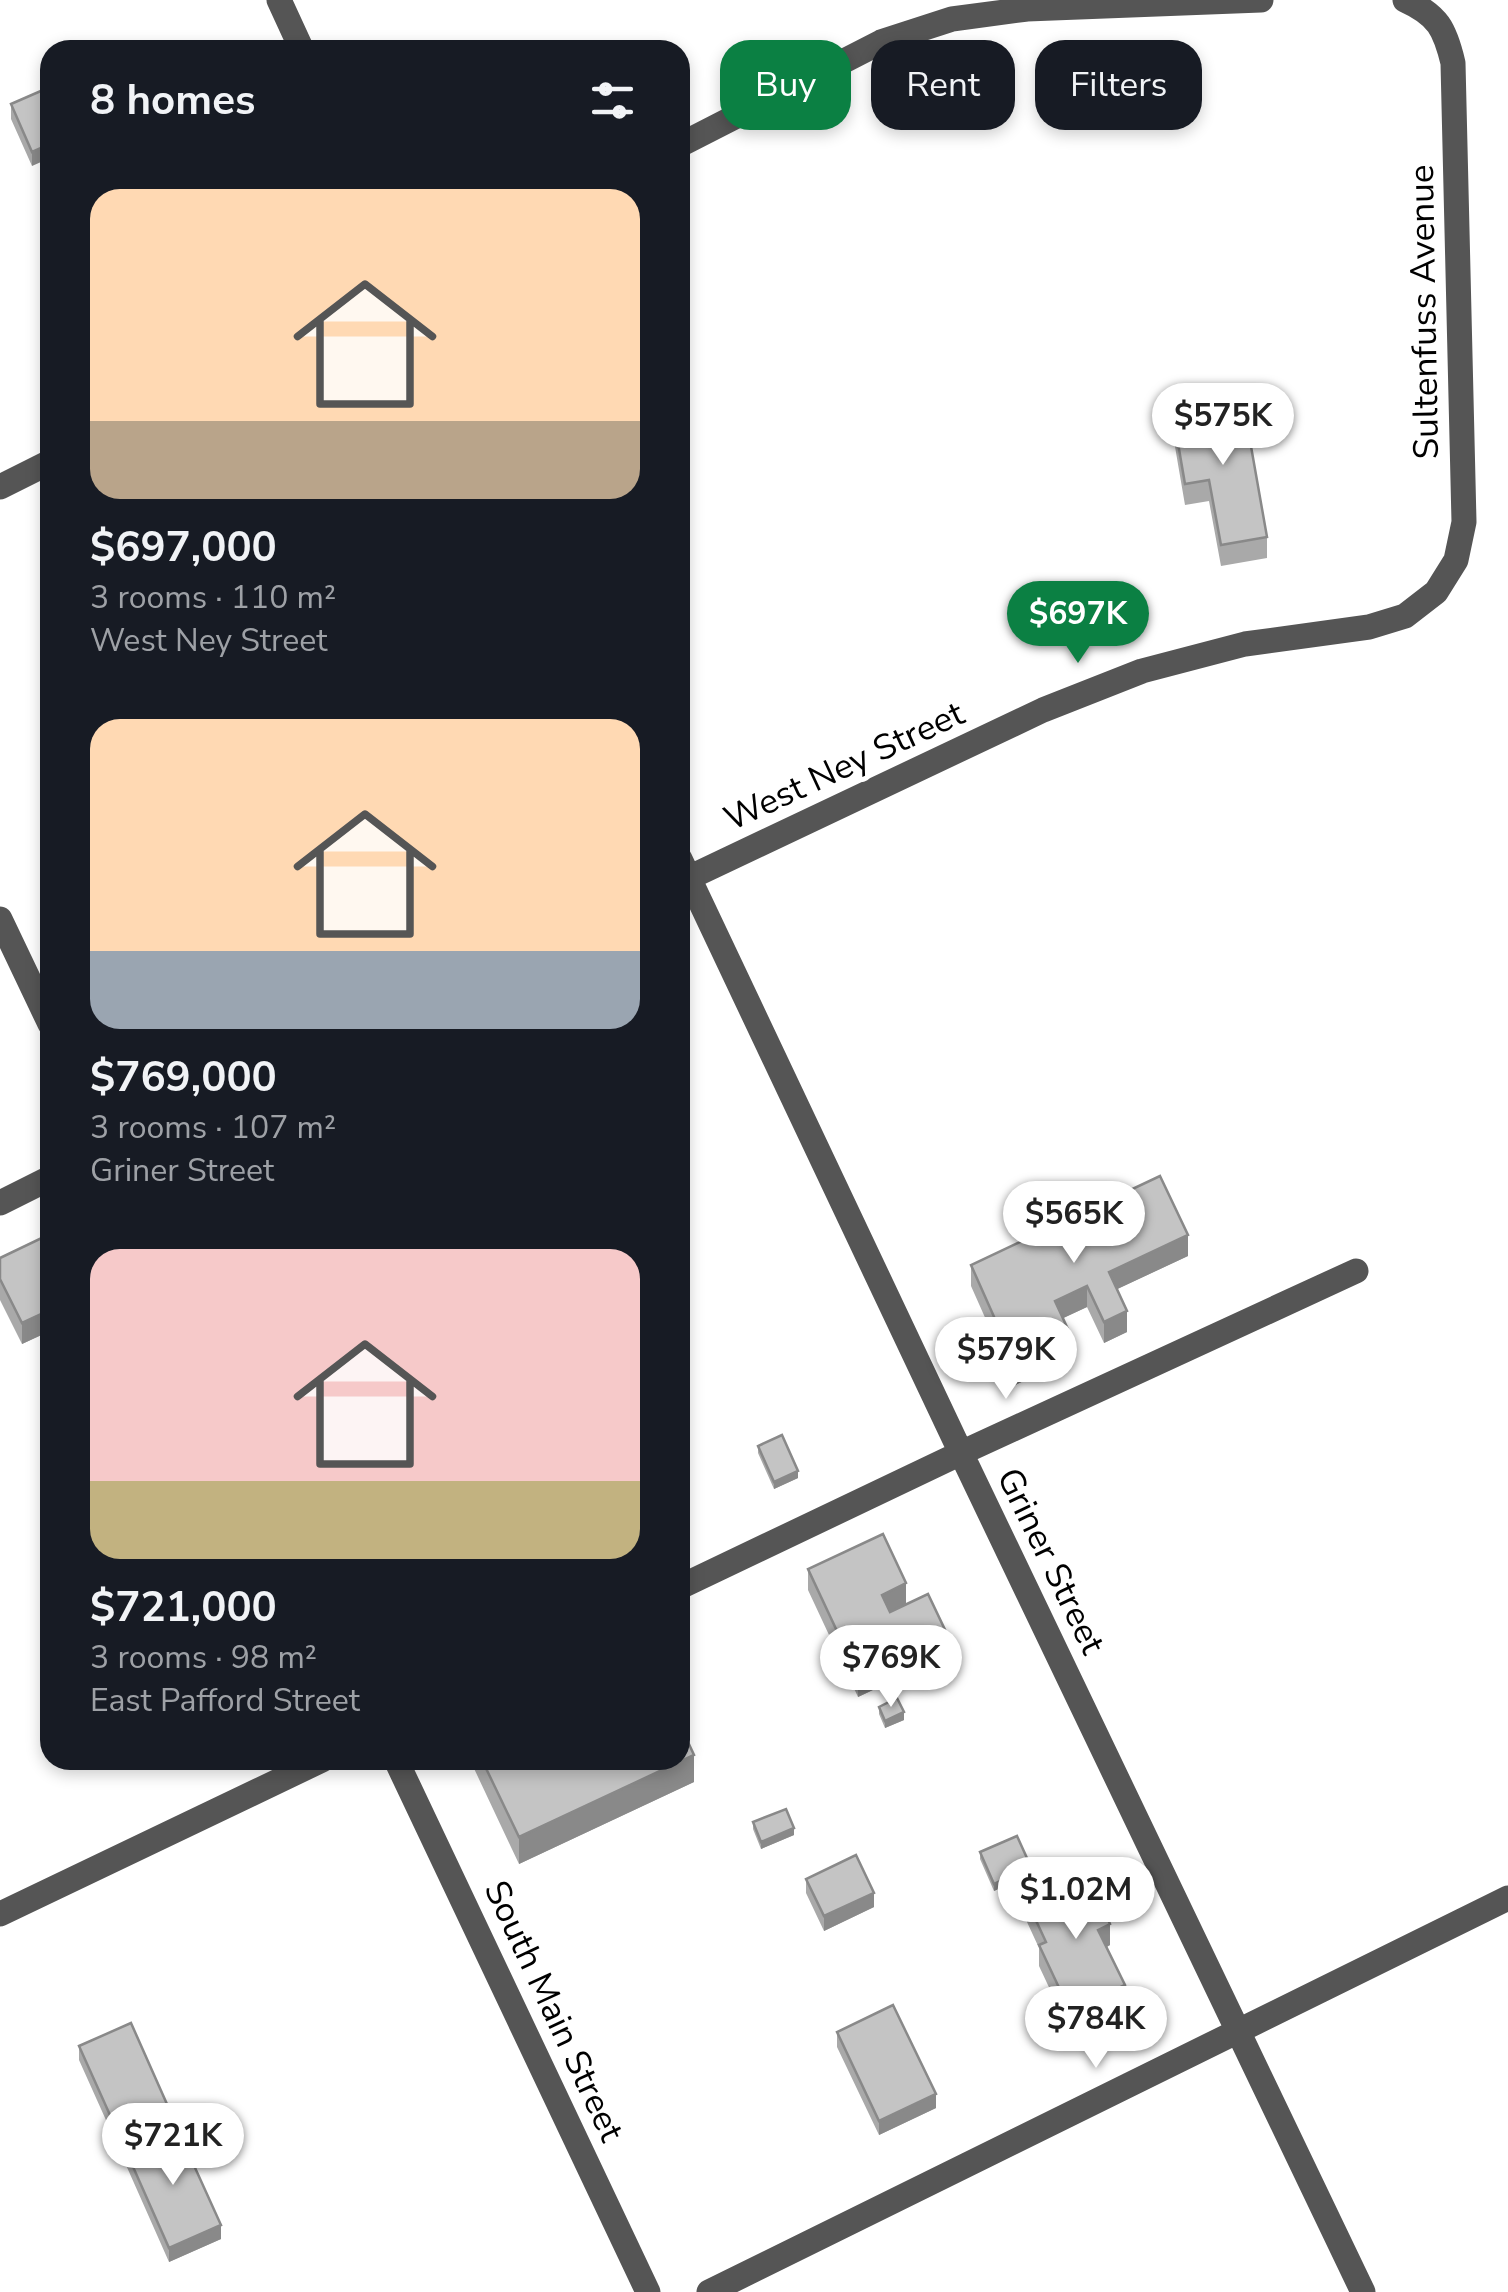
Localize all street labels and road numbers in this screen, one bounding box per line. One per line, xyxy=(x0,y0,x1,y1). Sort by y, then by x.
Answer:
street label: Sultenfuss Avenue xyxy=(1398,164,1450,460)
street label: West Ney Street xyxy=(716,689,972,842)
street label: Griner Street xyxy=(986,1460,1117,1663)
street label: South Main Street xyxy=(473,1873,635,2150)

